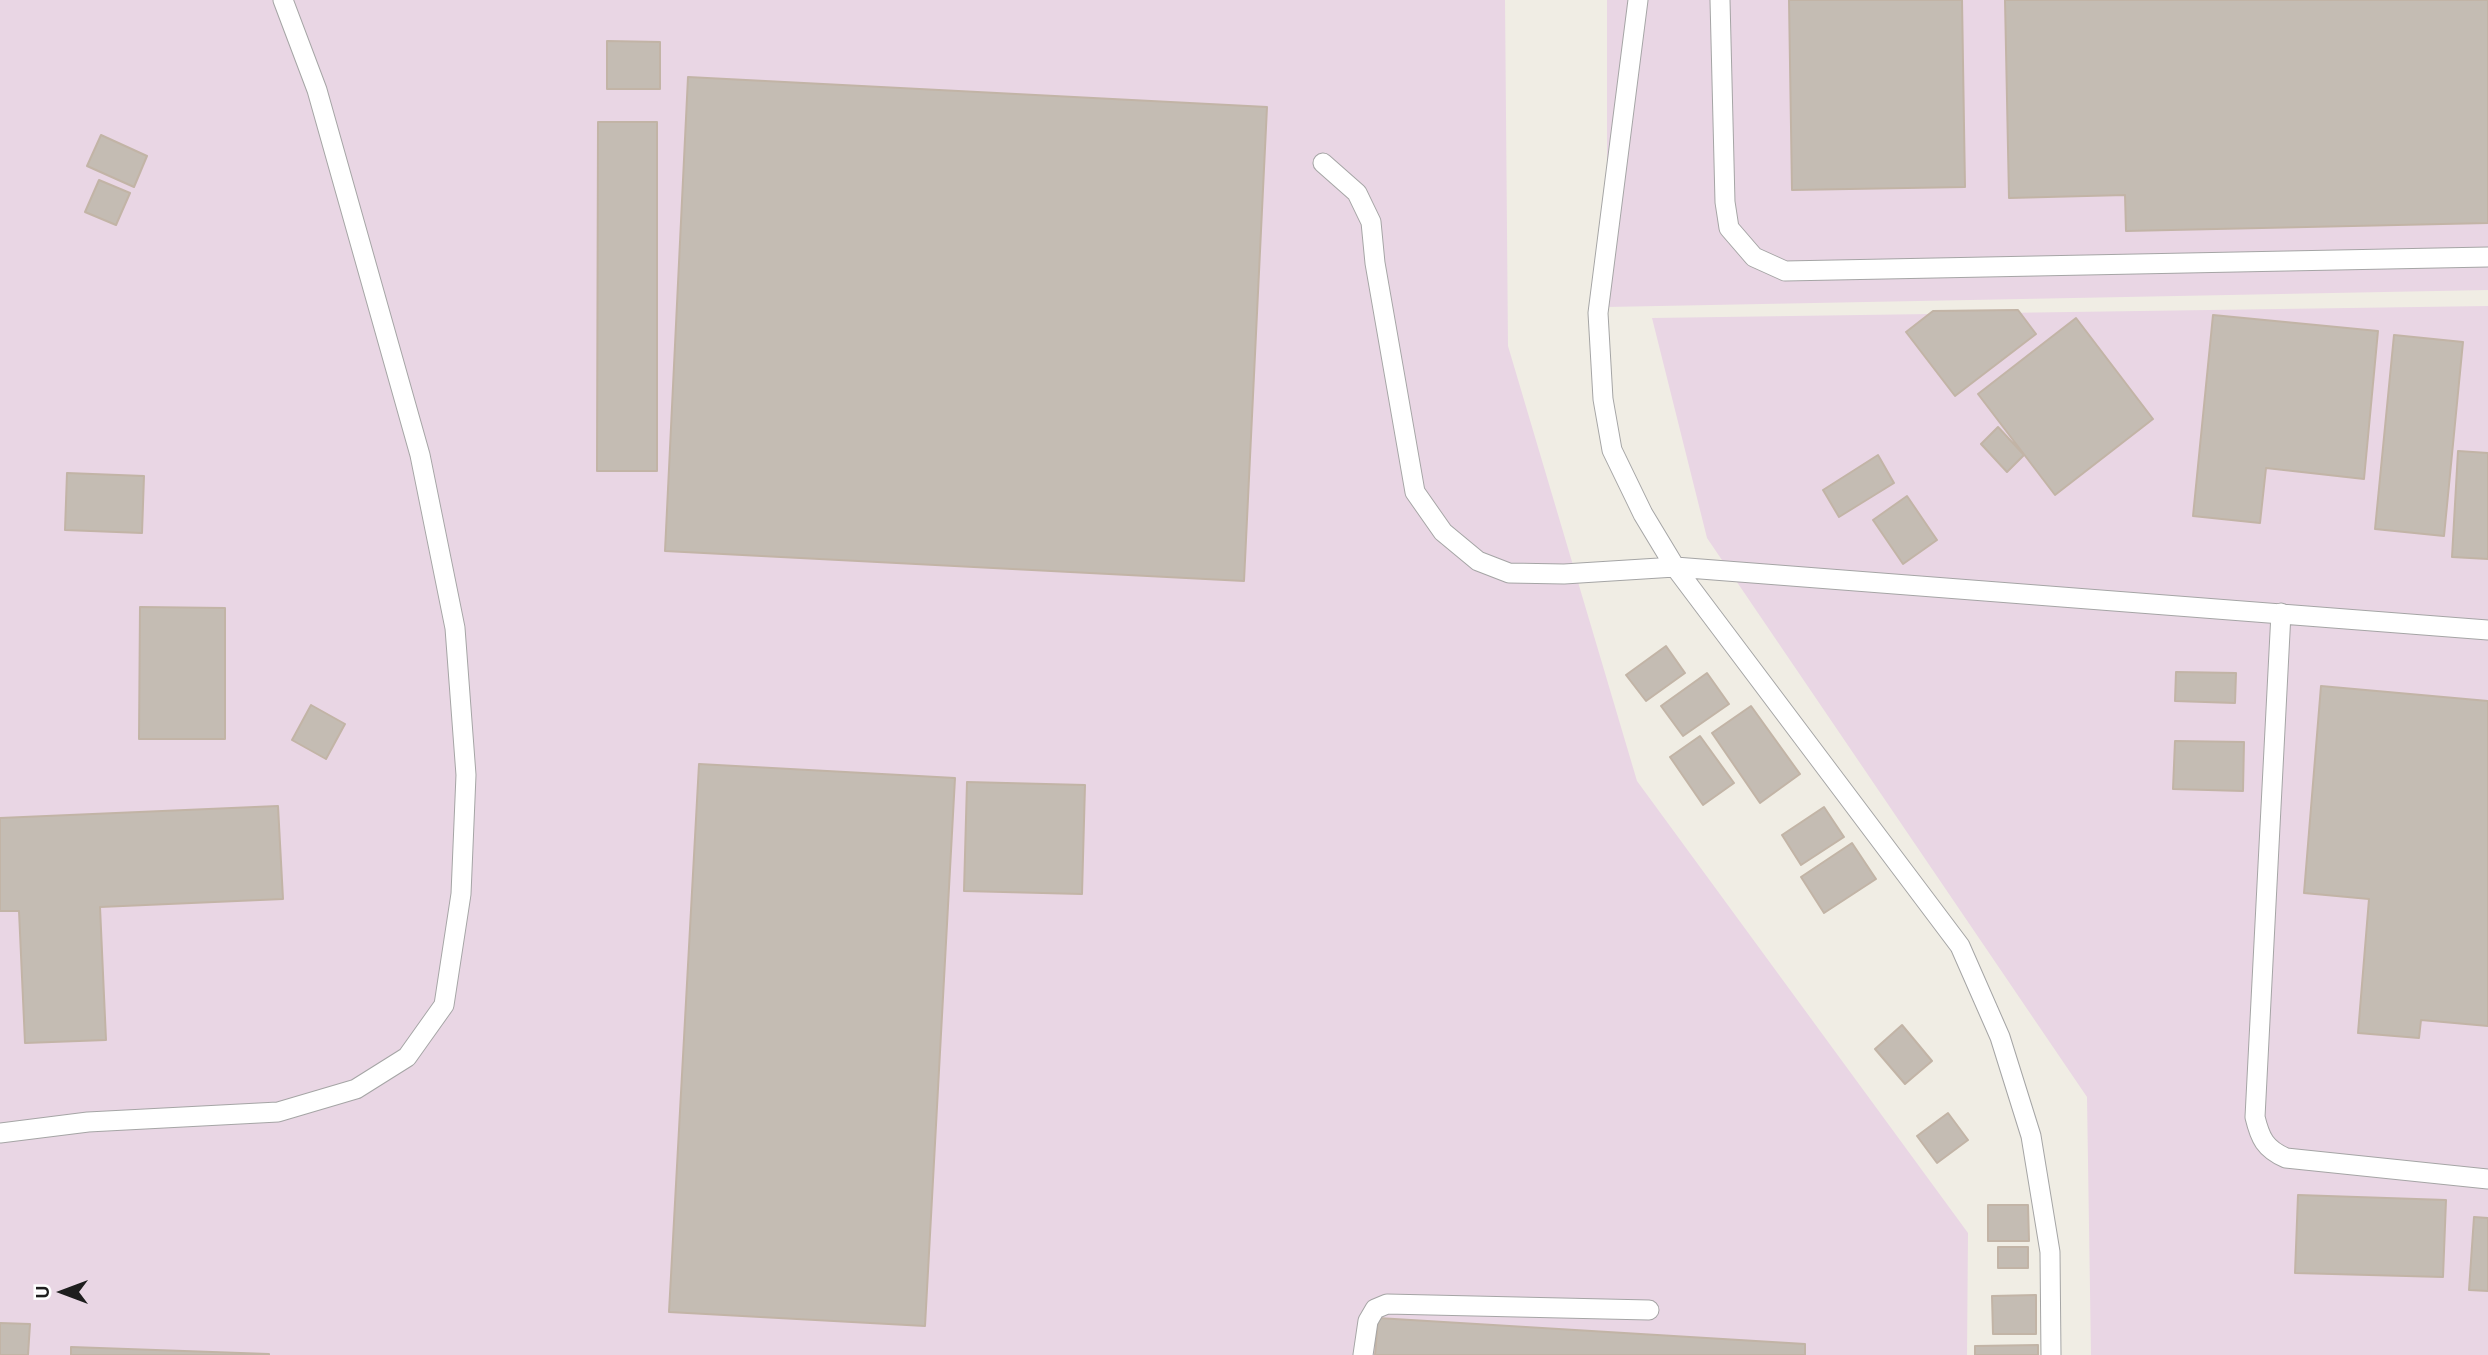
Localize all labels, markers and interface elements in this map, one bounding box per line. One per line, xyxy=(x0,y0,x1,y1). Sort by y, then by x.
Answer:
north arrow xyxy=(28,1257,98,1327)
text: U xyxy=(31,1285,53,1299)

